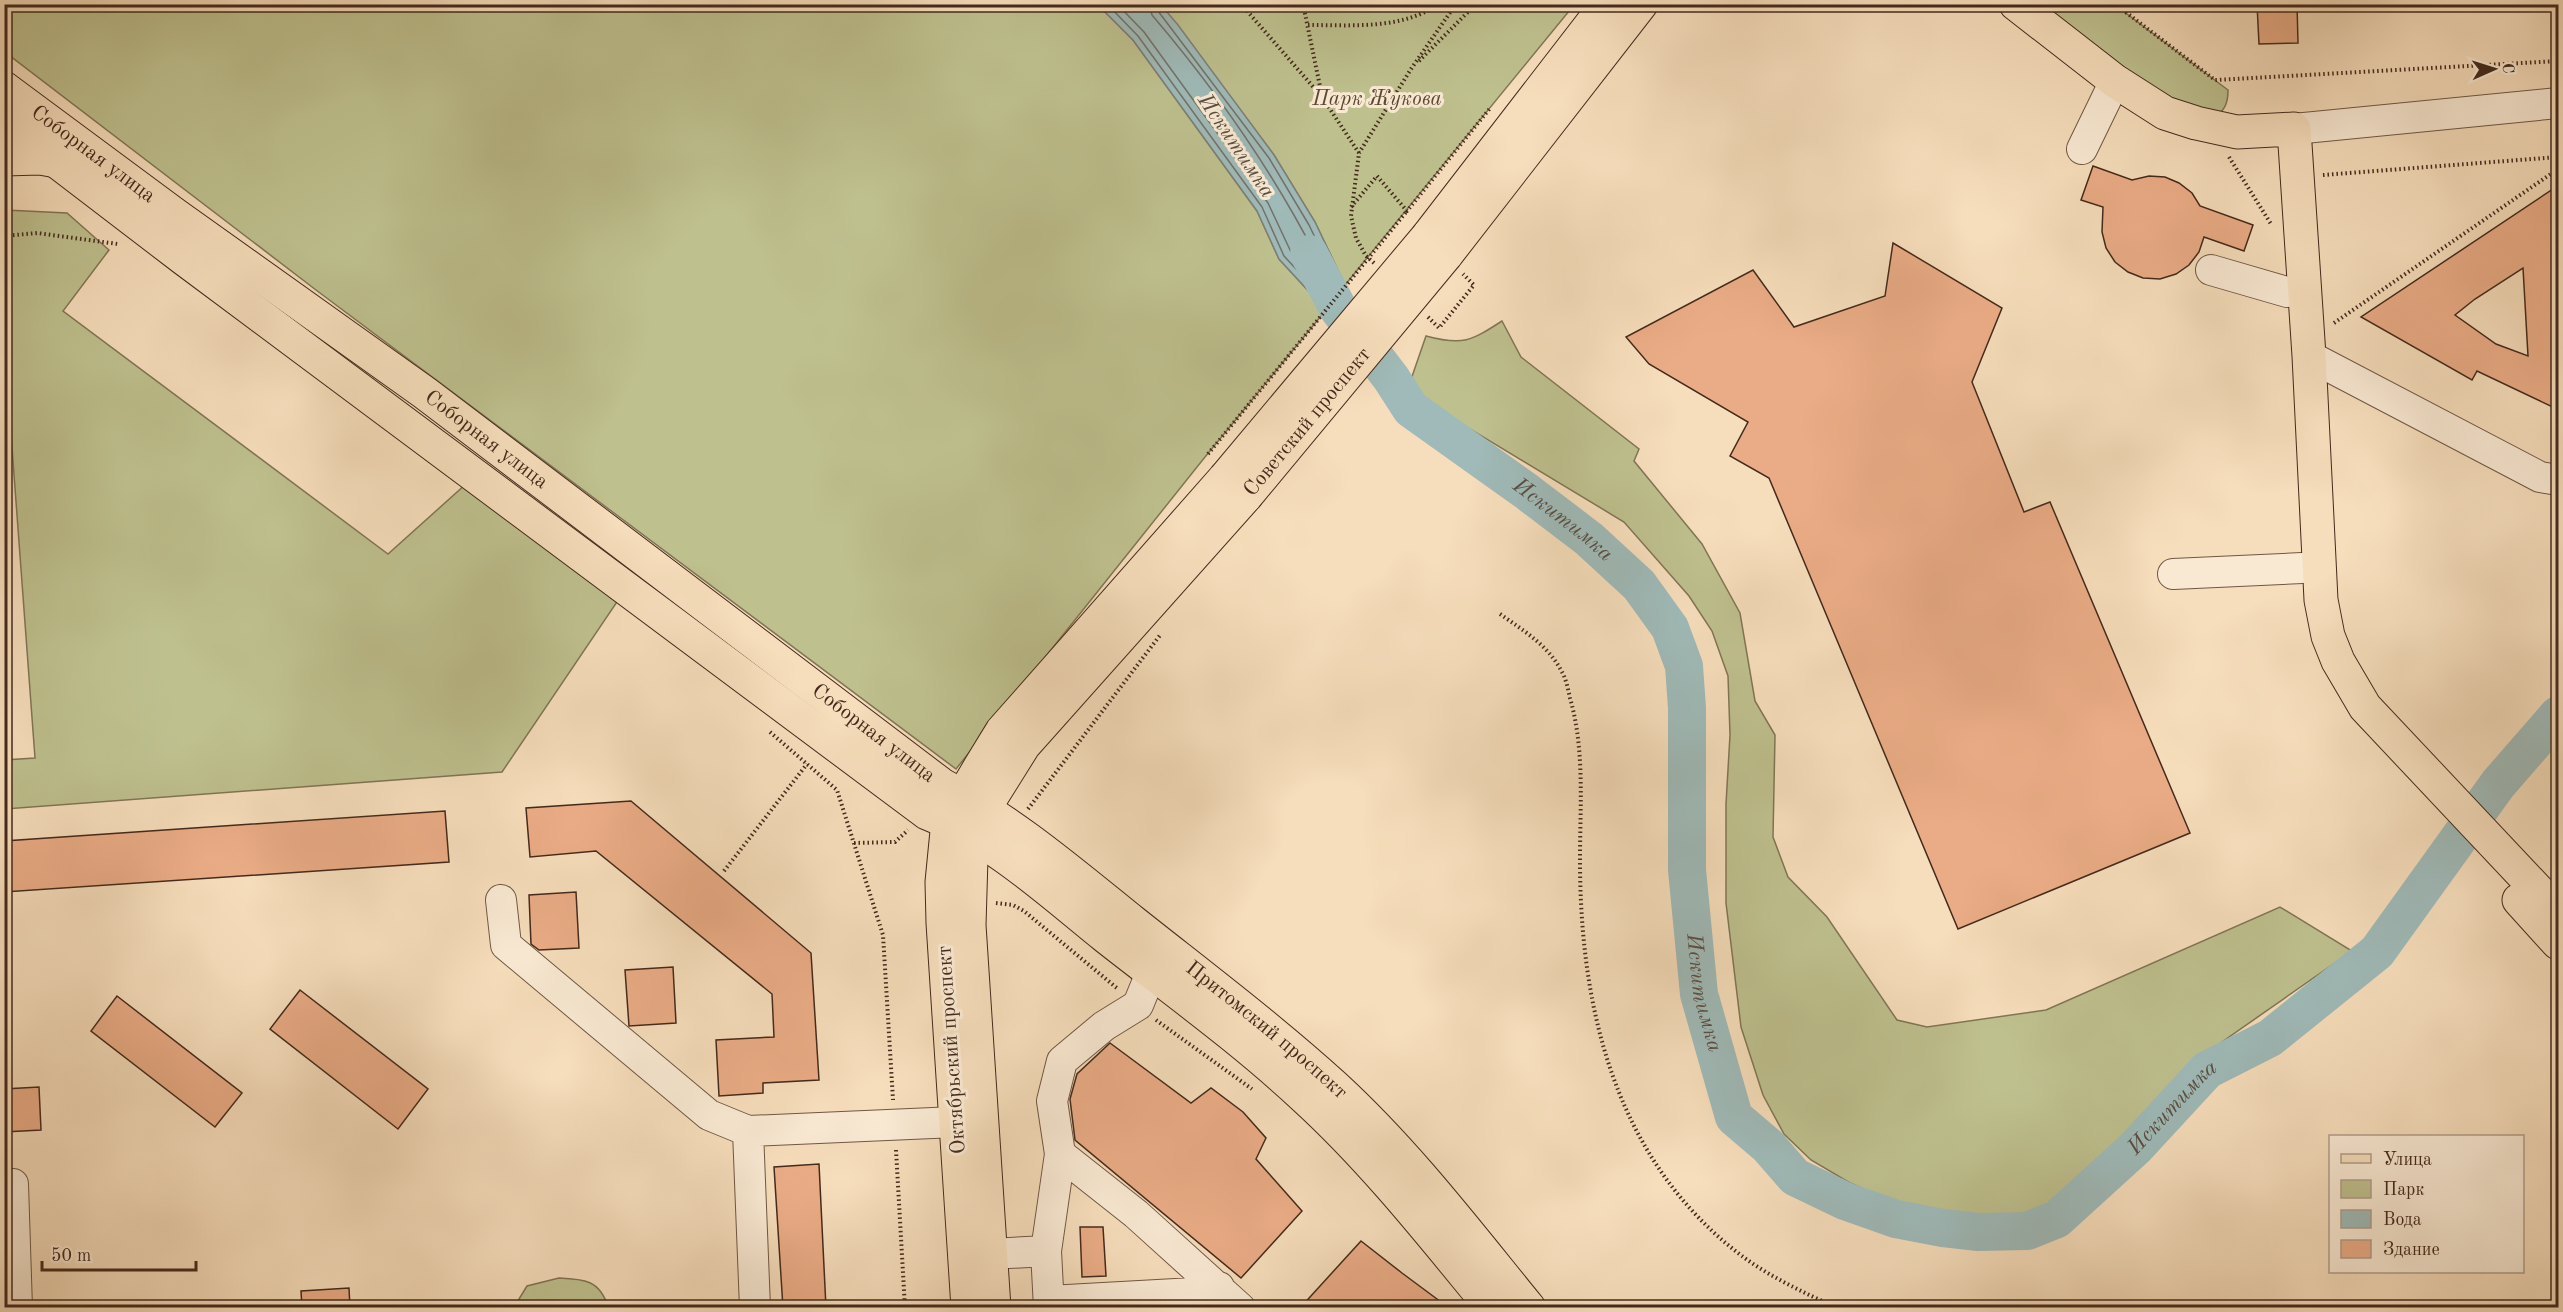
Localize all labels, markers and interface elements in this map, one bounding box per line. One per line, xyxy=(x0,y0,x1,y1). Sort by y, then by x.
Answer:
north arrow xyxy=(2464,39,2524,99)
text: С xyxy=(2499,63,2515,74)
water label: Искитимка xyxy=(1193,89,1279,202)
park label: Парк Жукова xyxy=(1311,89,1442,110)
street label: Соборная улица xyxy=(27,101,159,207)
street label: Советский проспект xyxy=(1240,344,1375,500)
street label: Соборная улица xyxy=(421,386,552,493)
water label: Искитимка xyxy=(1508,474,1617,566)
street label: Соборная улица xyxy=(808,680,939,787)
water label: Искитимка xyxy=(1682,931,1726,1055)
street label: Октябрьский проспект xyxy=(934,945,970,1155)
street label: Притомский проспект xyxy=(1182,957,1351,1103)
water label: Искитимка xyxy=(2123,1056,2221,1160)
legend xyxy=(2329,1135,2524,1273)
text: Улица xyxy=(2383,1151,2432,1169)
text: Парк xyxy=(2383,1181,2424,1199)
text: Вода xyxy=(2383,1211,2422,1229)
scale bar xyxy=(42,1234,196,1272)
text: Здание xyxy=(2383,1241,2440,1259)
text: 50 m xyxy=(51,1247,91,1265)

